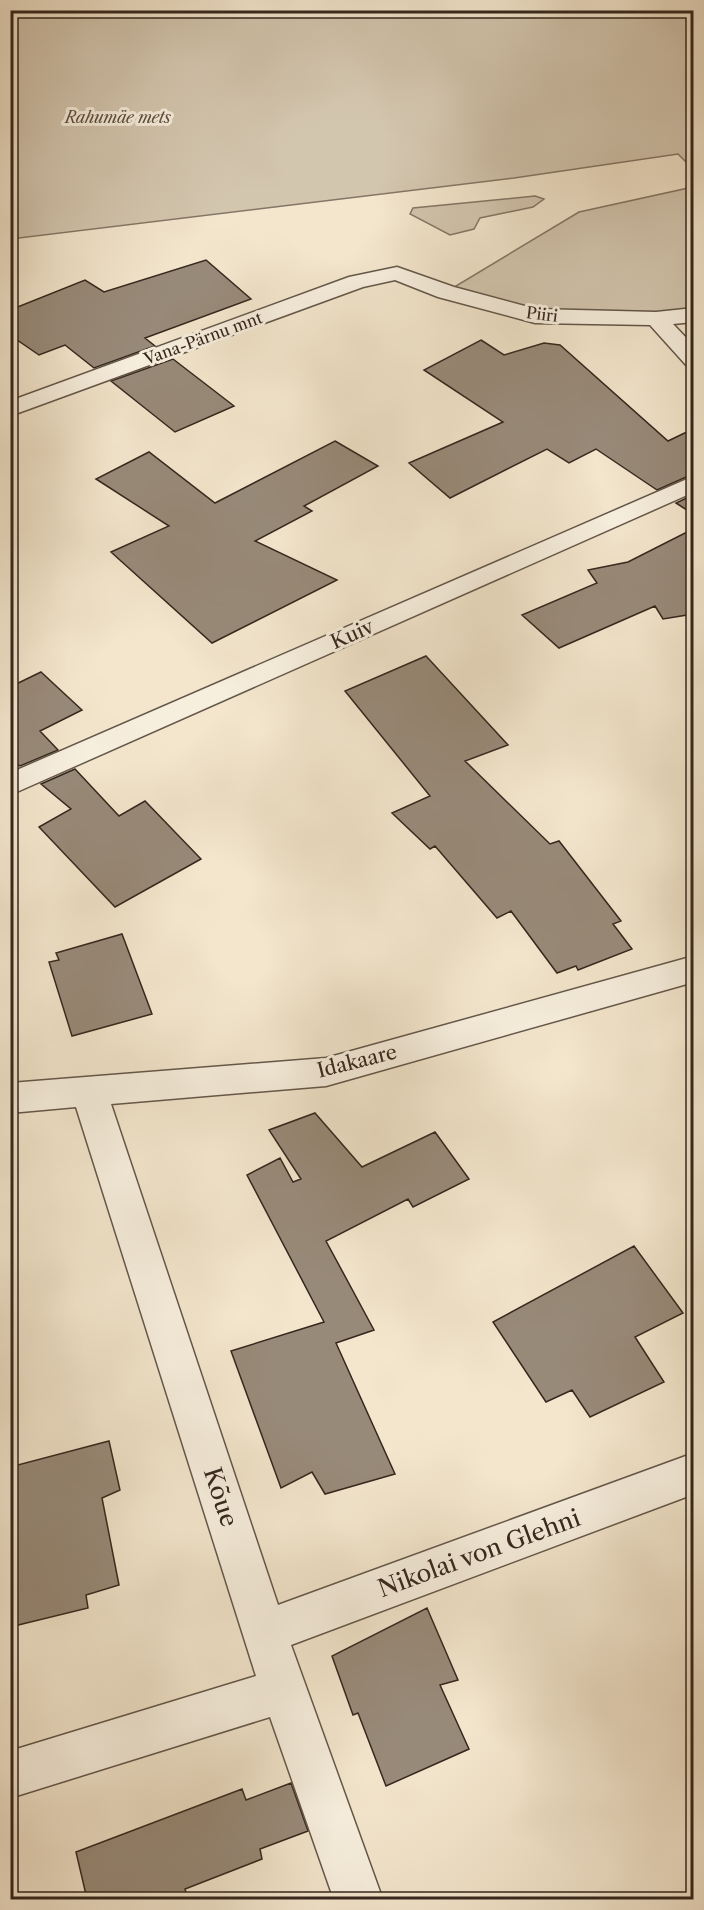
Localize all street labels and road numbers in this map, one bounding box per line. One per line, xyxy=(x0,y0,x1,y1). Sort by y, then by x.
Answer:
street label: Piiri xyxy=(525,302,559,326)
street label: Vana-Pärnu mnt xyxy=(140,307,265,369)
street label: Kuiv xyxy=(327,614,378,654)
street label: Idakaare xyxy=(315,1040,399,1082)
street label: Kõue xyxy=(198,1464,244,1530)
street label: Nikolai von Glehni xyxy=(374,1503,584,1603)

